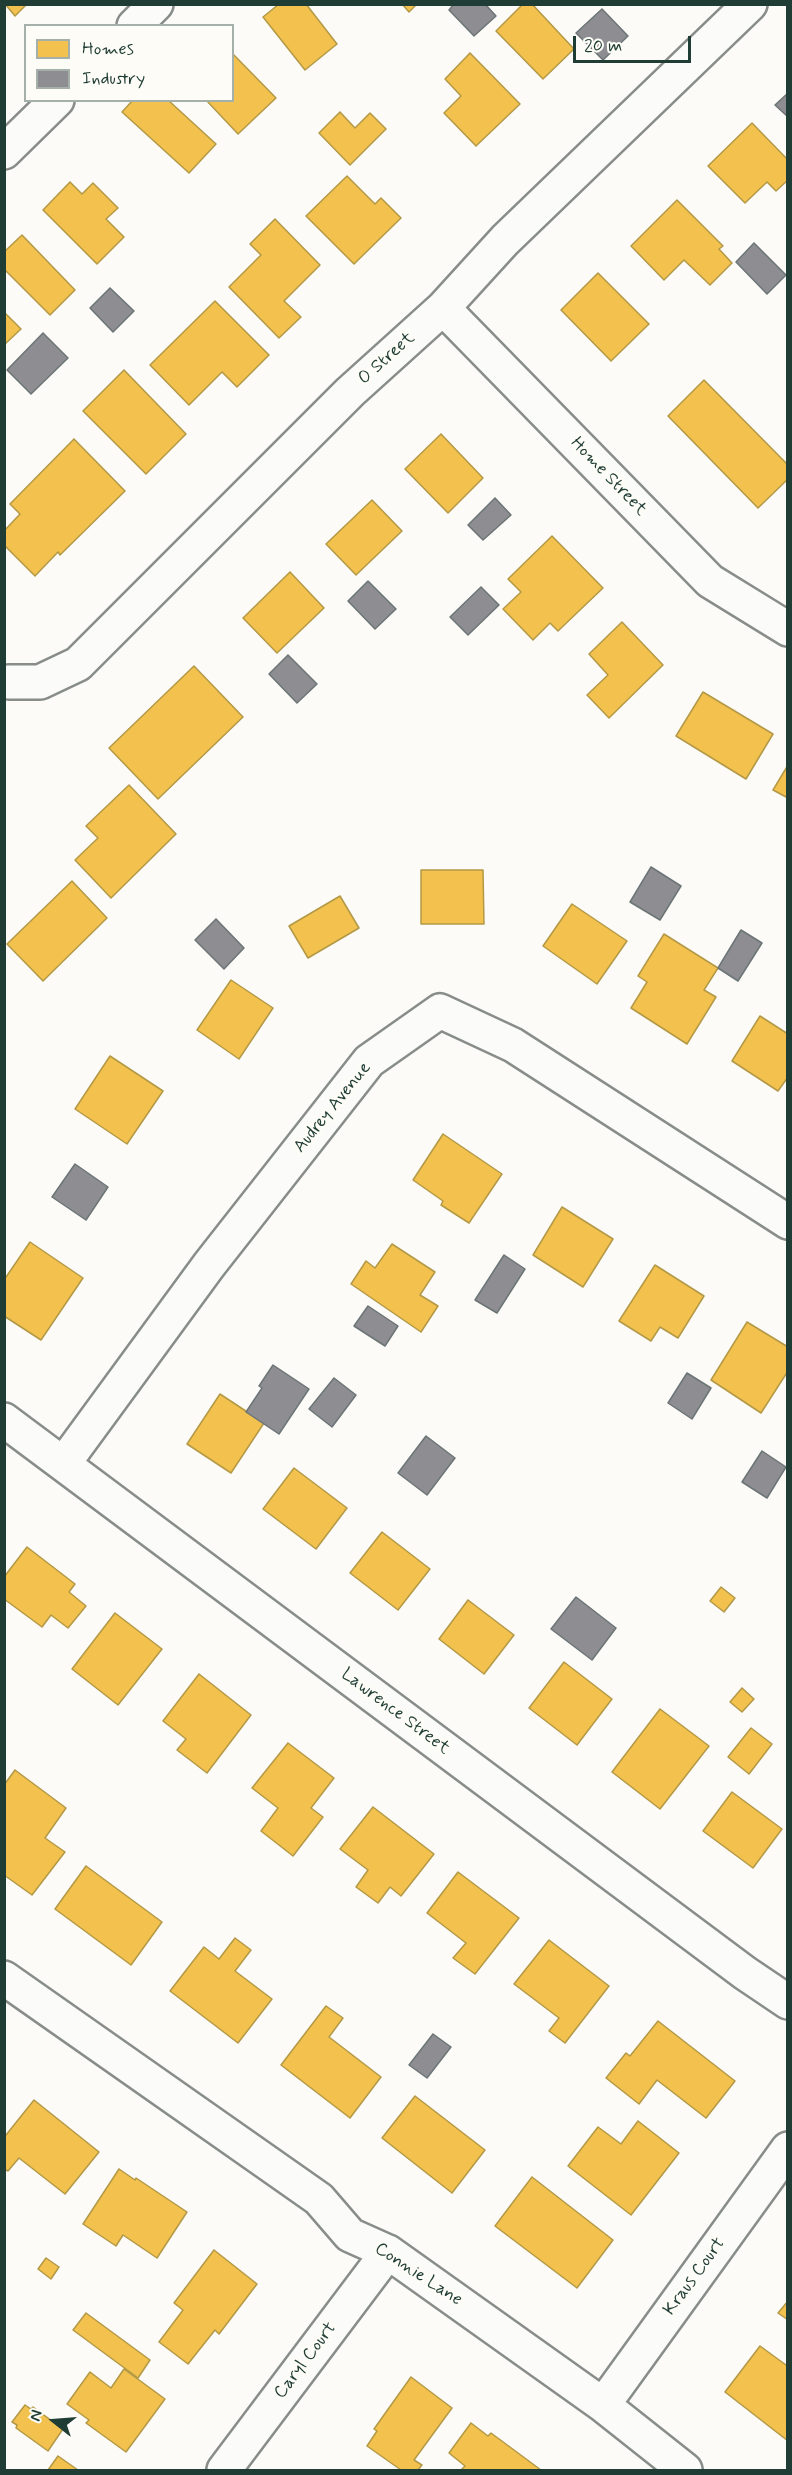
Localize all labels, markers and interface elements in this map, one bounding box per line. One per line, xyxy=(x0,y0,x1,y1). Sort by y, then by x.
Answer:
legend xyxy=(24,24,234,102)
scale bar xyxy=(576,24,694,62)
text: 20 m xyxy=(584,34,622,58)
text: Homes xyxy=(82,37,134,61)
text: Industry xyxy=(82,67,145,91)
street label: O Street xyxy=(354,328,420,390)
street label: Home Street xyxy=(565,433,651,521)
street label: Audrey Avenue xyxy=(290,1058,376,1158)
street label: Lawrence Street xyxy=(336,1664,454,1760)
street label: Kraus Court xyxy=(659,2234,731,2320)
street label: Connie Lane xyxy=(370,2239,466,2311)
street label: Caryl Court xyxy=(270,2318,342,2404)
north arrow xyxy=(24,2391,84,2451)
text: N xyxy=(25,2407,48,2424)

